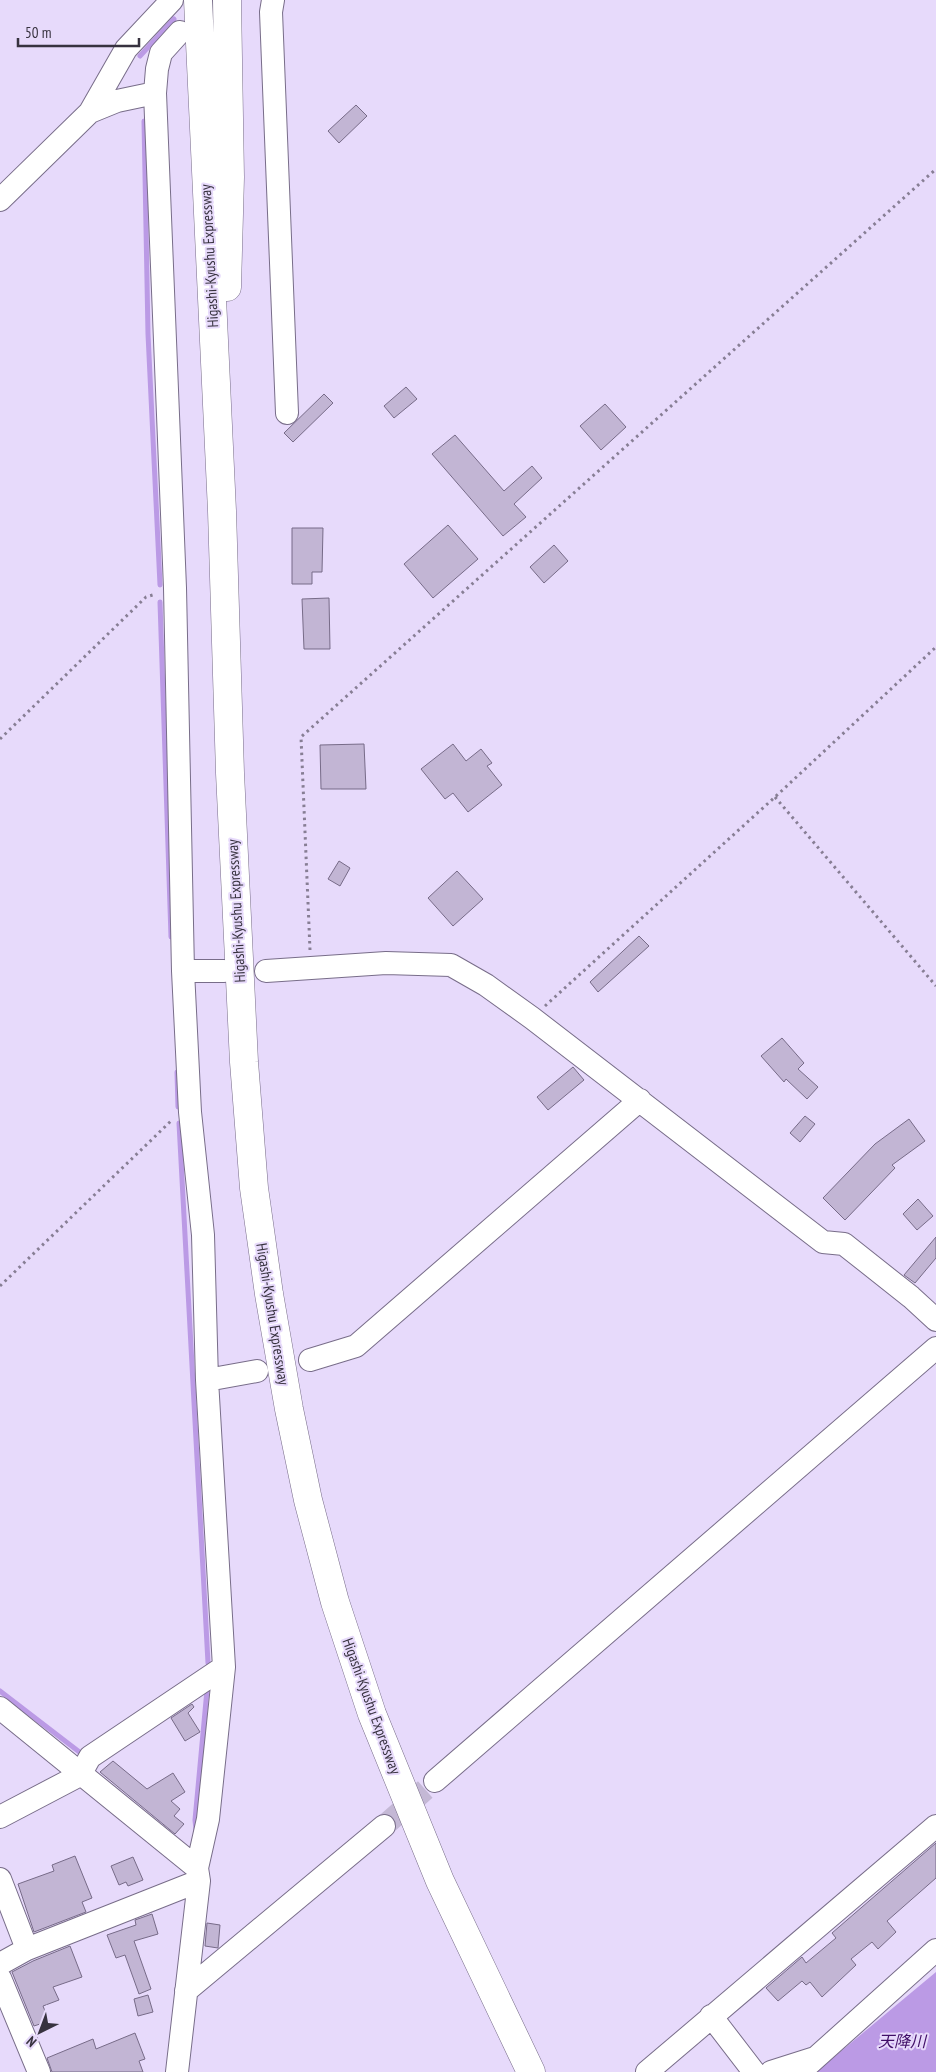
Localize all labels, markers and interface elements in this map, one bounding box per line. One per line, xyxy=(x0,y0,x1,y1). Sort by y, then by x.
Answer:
scale bar xyxy=(18,15,139,47)
text: 50 m xyxy=(25,23,51,42)
street label: Higashi-Kyushu Expressway xyxy=(196,184,222,328)
street label: Higashi-Kyushu Expressway xyxy=(223,839,249,983)
street label: Higashi-Kyushu Expressway xyxy=(252,1242,294,1387)
street label: Higashi-Kyushu Expressway xyxy=(339,1635,406,1777)
north arrow xyxy=(15,2007,65,2057)
water label: 天降川 xyxy=(878,2031,928,2051)
text: N xyxy=(22,2032,40,2051)

